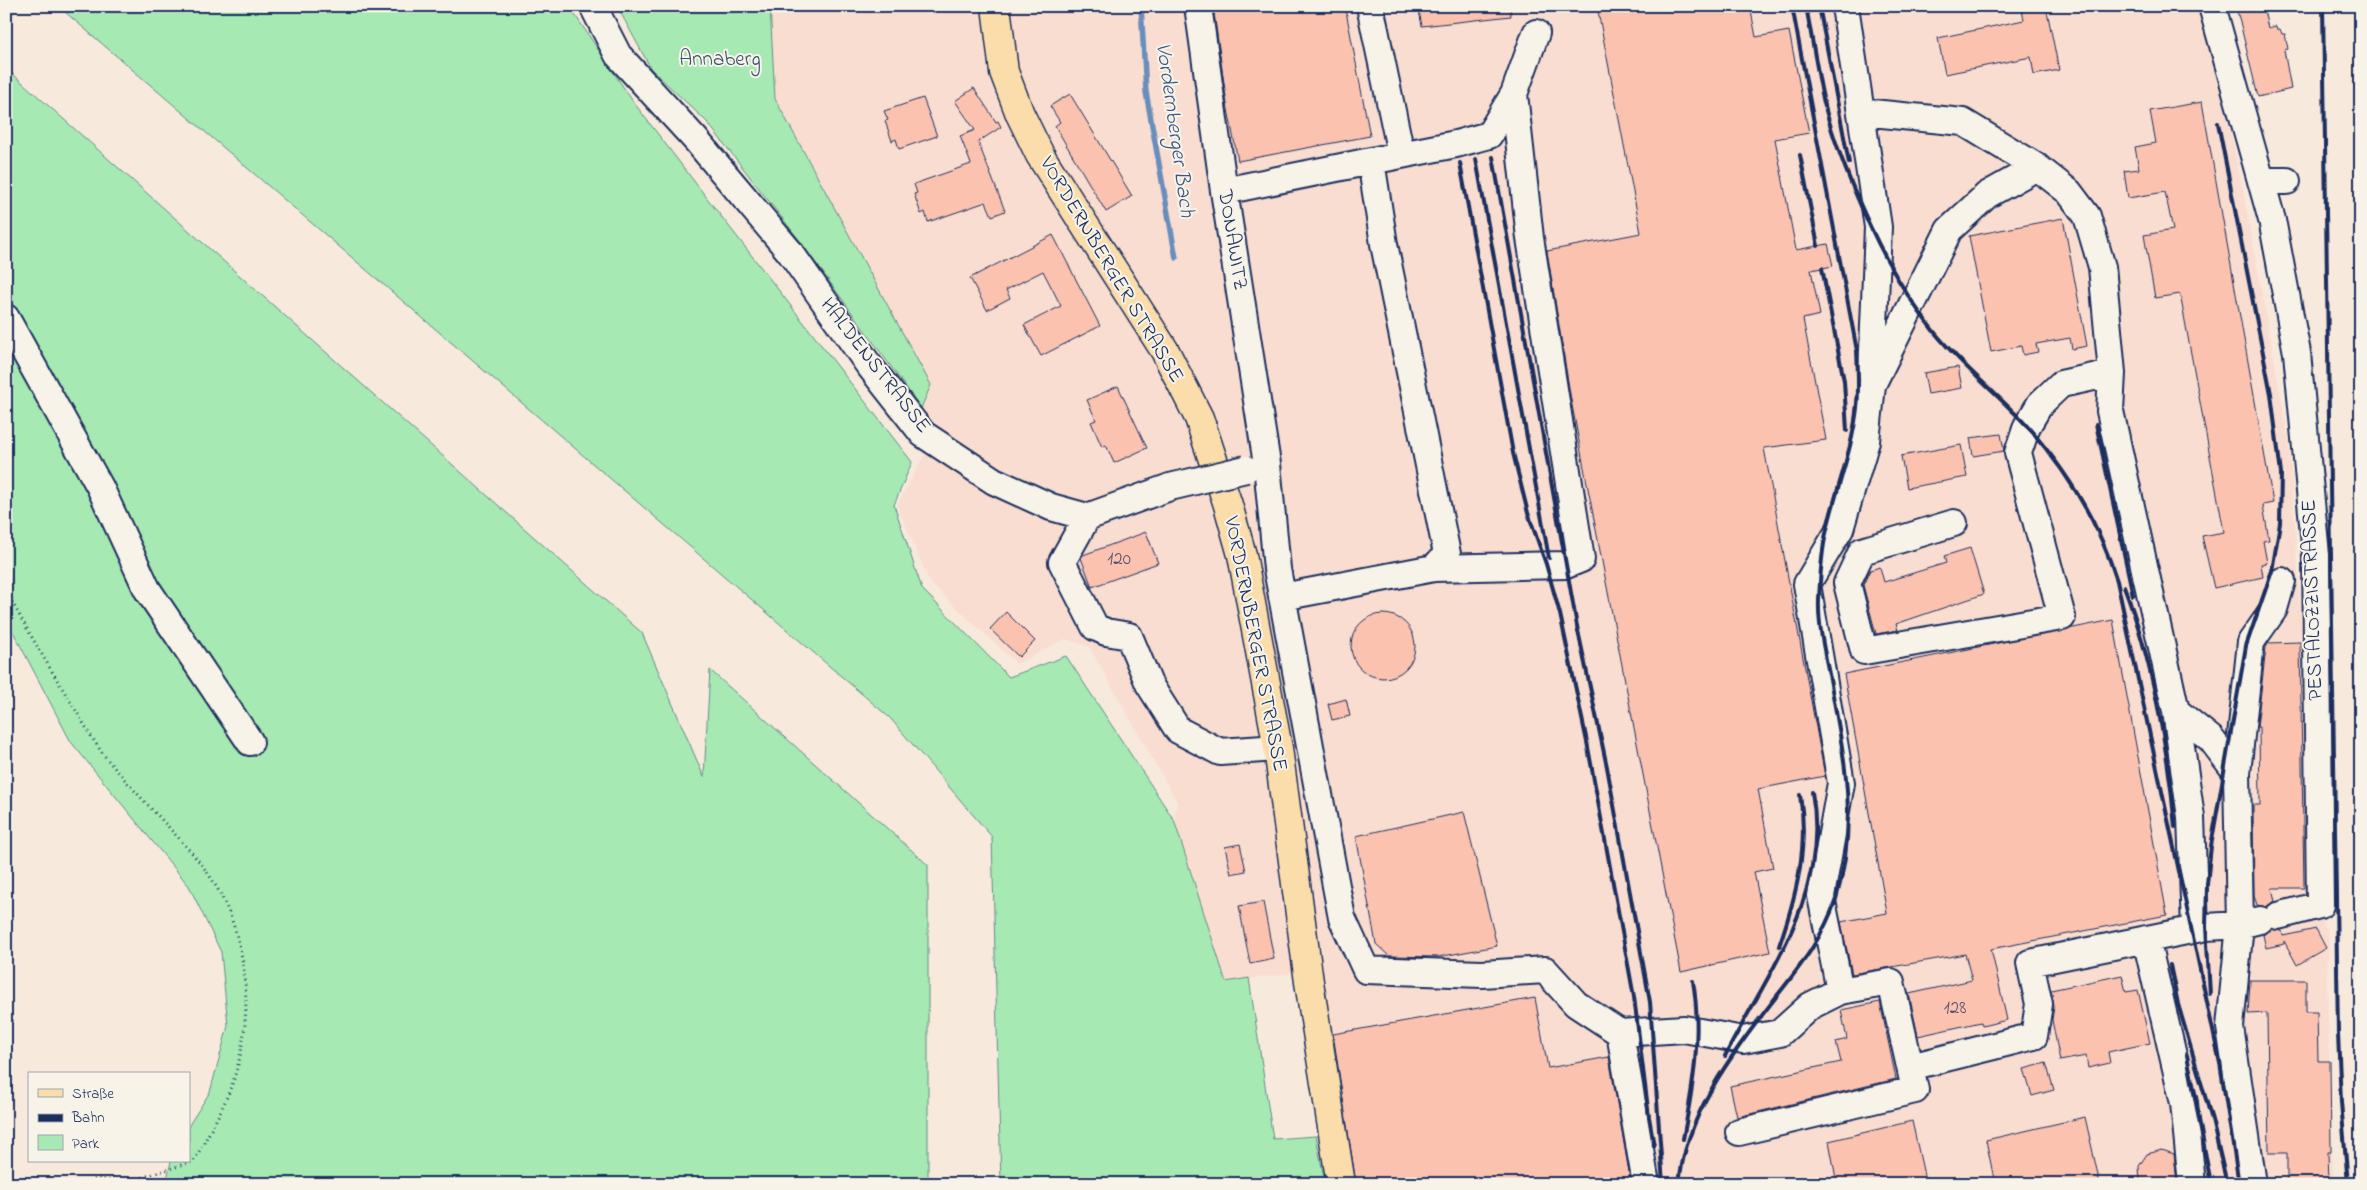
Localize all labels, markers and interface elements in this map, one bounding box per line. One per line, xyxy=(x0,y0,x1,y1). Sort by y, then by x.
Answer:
water label: Vordernberger Bach xyxy=(1146,41,1202,220)
park label: Annaberg xyxy=(679,45,761,77)
street label: VORDERNBERGER STRASSE xyxy=(1031,150,1191,389)
street label: DONAWITZ xyxy=(1209,187,1255,292)
street label: HALDENSTRASSE xyxy=(812,292,938,440)
street label: PESTALOZZISTRASSE xyxy=(2294,499,2332,701)
street label: VORDERNBERGER STRASSE xyxy=(1215,513,1294,774)
house number: 120 xyxy=(1107,546,1131,573)
house number: 128 xyxy=(1944,995,1966,1022)
legend xyxy=(28,1072,190,1162)
text: Straße xyxy=(72,1083,114,1105)
text: Bahn xyxy=(71,1107,105,1129)
text: Park xyxy=(72,1133,100,1155)

